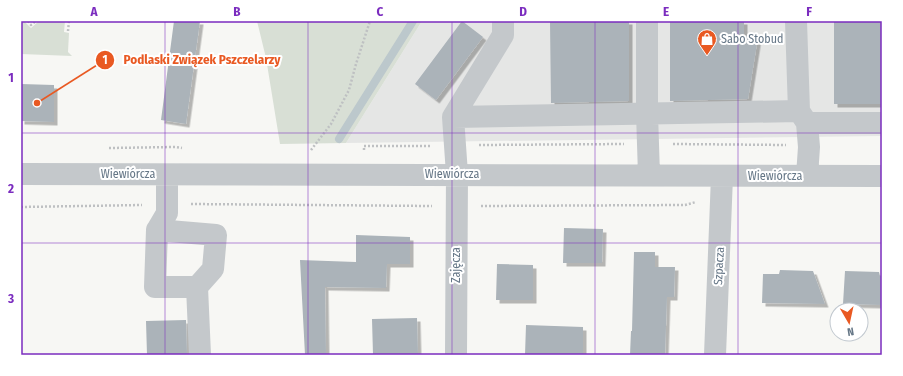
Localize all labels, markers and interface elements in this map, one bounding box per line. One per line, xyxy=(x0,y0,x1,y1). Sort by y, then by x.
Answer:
text: A xyxy=(89,4,98,19)
text: B xyxy=(233,4,241,19)
text: C xyxy=(377,4,384,19)
text: D xyxy=(519,4,527,19)
text: E xyxy=(663,4,669,19)
text: F xyxy=(806,4,812,19)
shop icon: Sabo Stobud xyxy=(696,28,718,56)
place label: Sabo Stobud xyxy=(721,32,783,46)
callout: Podlaski Związek Pszczelarzy xyxy=(95,47,288,72)
text: Podlaski Związek Pszczelarzy xyxy=(124,52,281,68)
text: 1 xyxy=(102,53,108,67)
text: 1 xyxy=(8,70,14,85)
street label: Wiewiórcza xyxy=(101,167,155,181)
street label: Wiewiórcza xyxy=(425,167,479,181)
street label: Wiewiórcza xyxy=(748,169,802,183)
text: 2 xyxy=(7,181,14,196)
street label: Szpacza xyxy=(711,246,727,286)
street label: Zajęcza xyxy=(449,247,463,283)
text: 3 xyxy=(7,291,14,306)
north arrow xyxy=(829,302,869,342)
text: N xyxy=(846,324,855,338)

